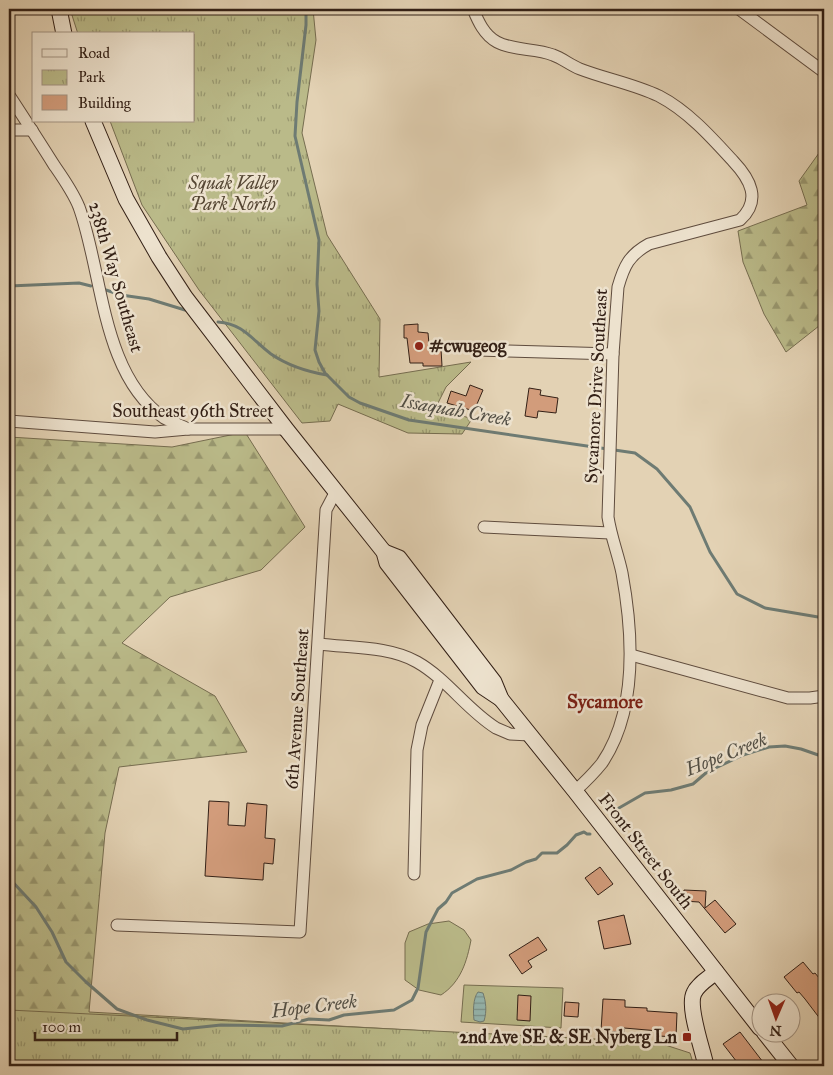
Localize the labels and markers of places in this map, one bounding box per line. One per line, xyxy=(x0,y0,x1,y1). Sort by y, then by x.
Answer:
place label: #cwugeog xyxy=(429,335,507,358)
marker: #cwugeog xyxy=(413,340,425,352)
place label: 2nd Ave SE & SE Nyberg Ln xyxy=(459,1026,677,1049)
marker: 2nd Ave SE & SE Nyberg Ln xyxy=(681,1031,693,1043)

